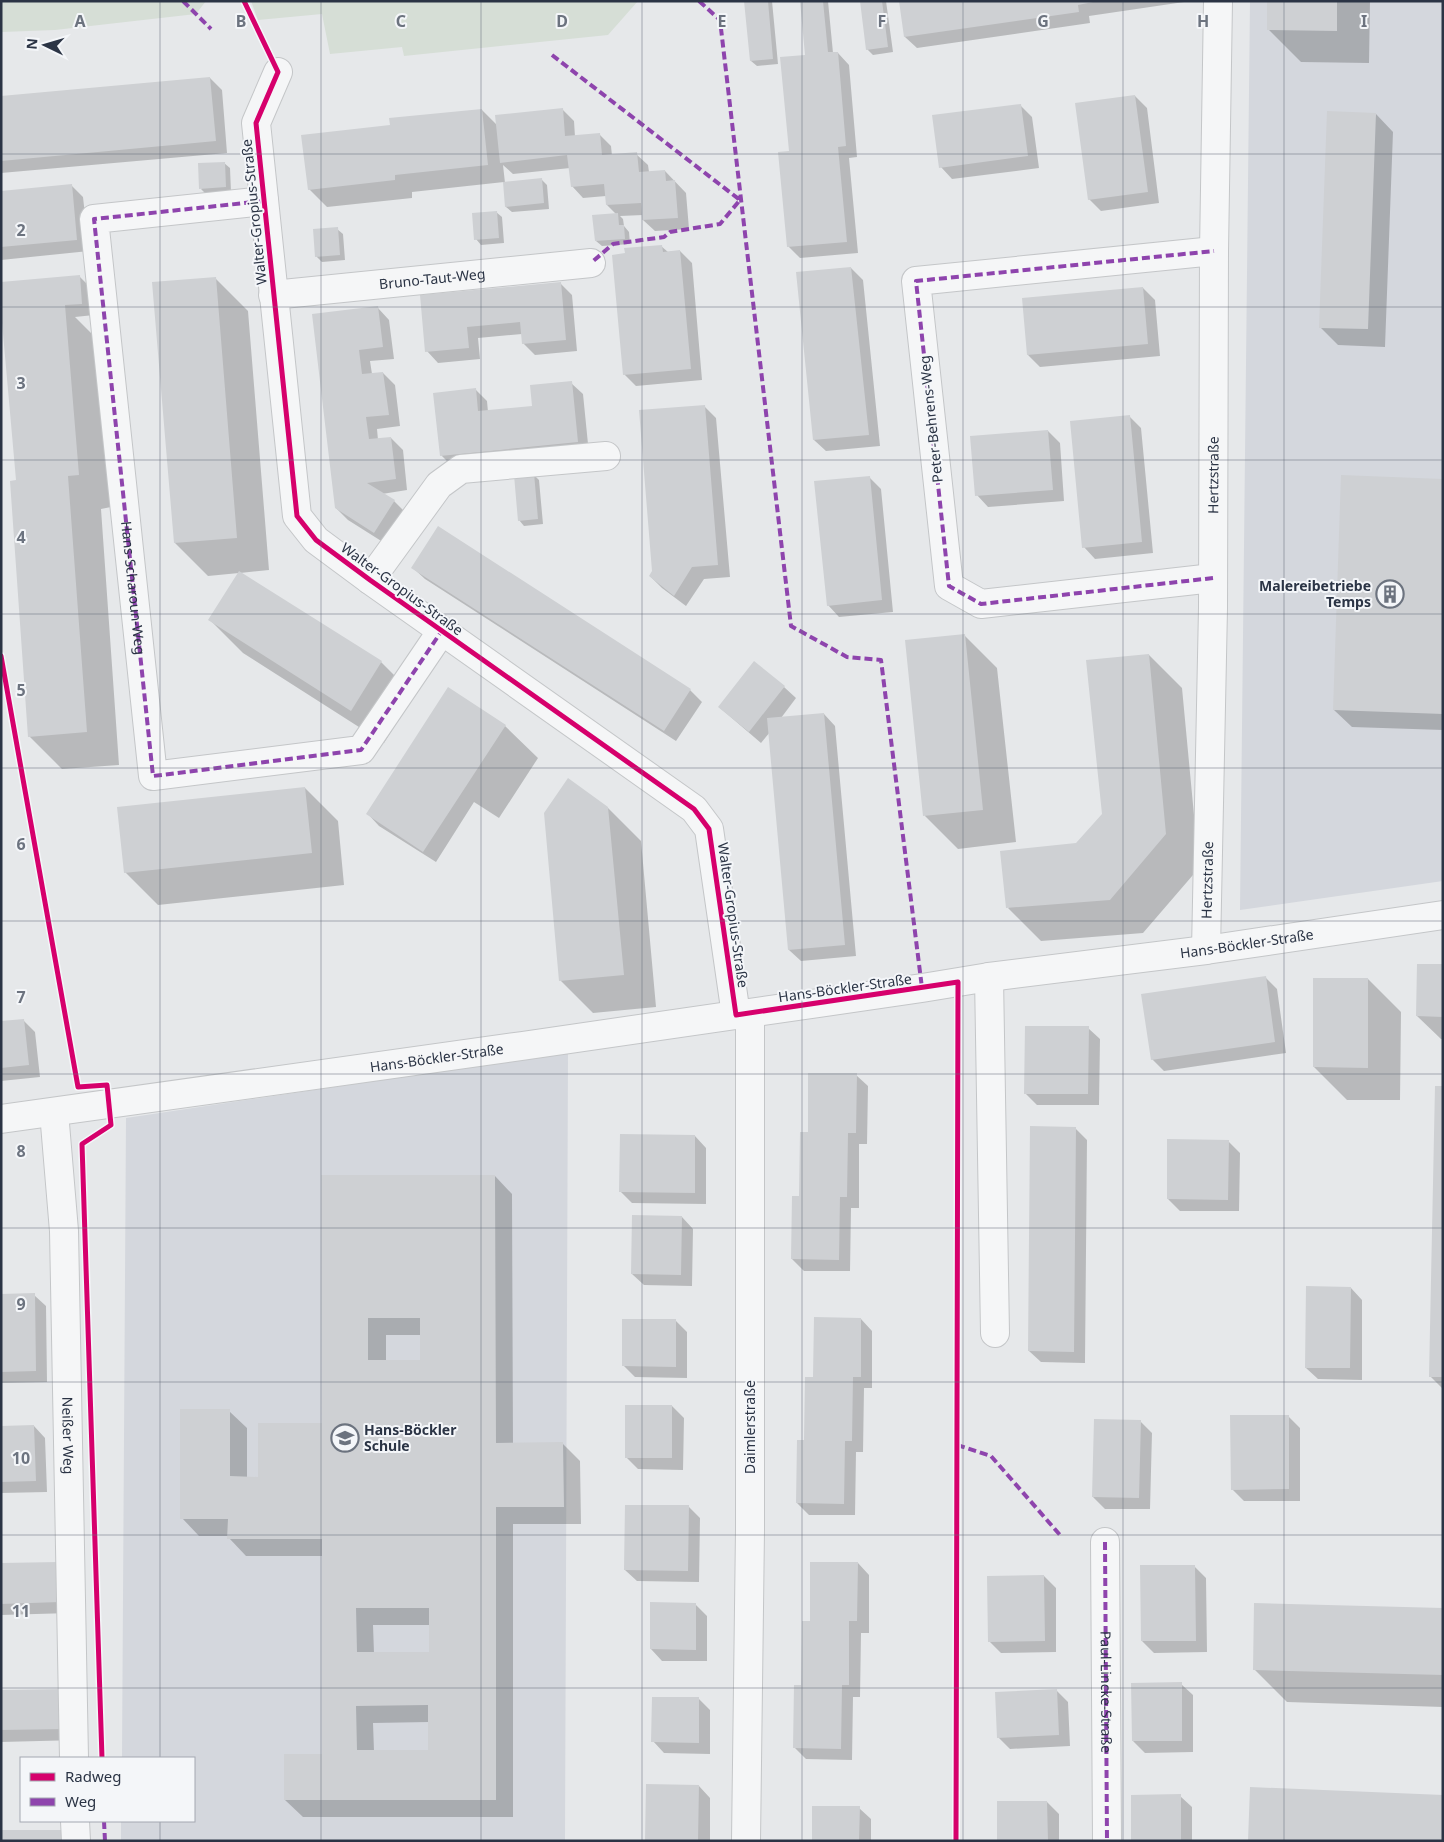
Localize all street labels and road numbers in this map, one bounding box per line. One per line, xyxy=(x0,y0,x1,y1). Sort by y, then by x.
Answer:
street label: Walter-Gropius-Straße xyxy=(236,138,271,286)
street label: Bruno-Taut-Weg xyxy=(378,264,486,293)
street label: Peter-Behrens-Weg xyxy=(914,355,947,484)
street label: Hertzstraße xyxy=(1203,436,1222,514)
street label: Hans-Scharoun-Weg xyxy=(117,520,150,656)
street label: Walter-Gropius-Straße xyxy=(337,538,467,639)
street label: Walter-Gropius-Straße xyxy=(714,841,753,989)
street label: Hertzstraße xyxy=(1197,841,1217,919)
street label: Hans-Böckler-Straße xyxy=(1179,924,1315,962)
street label: Hans-Böckler-Straße xyxy=(777,969,913,1006)
street label: Hans-Böckler-Straße xyxy=(369,1039,505,1076)
street label: Daimlerstraße xyxy=(740,1380,759,1474)
street label: Neißer Weg xyxy=(58,1397,79,1475)
street label: Paul-Lincke-Straße xyxy=(1097,1631,1116,1753)

